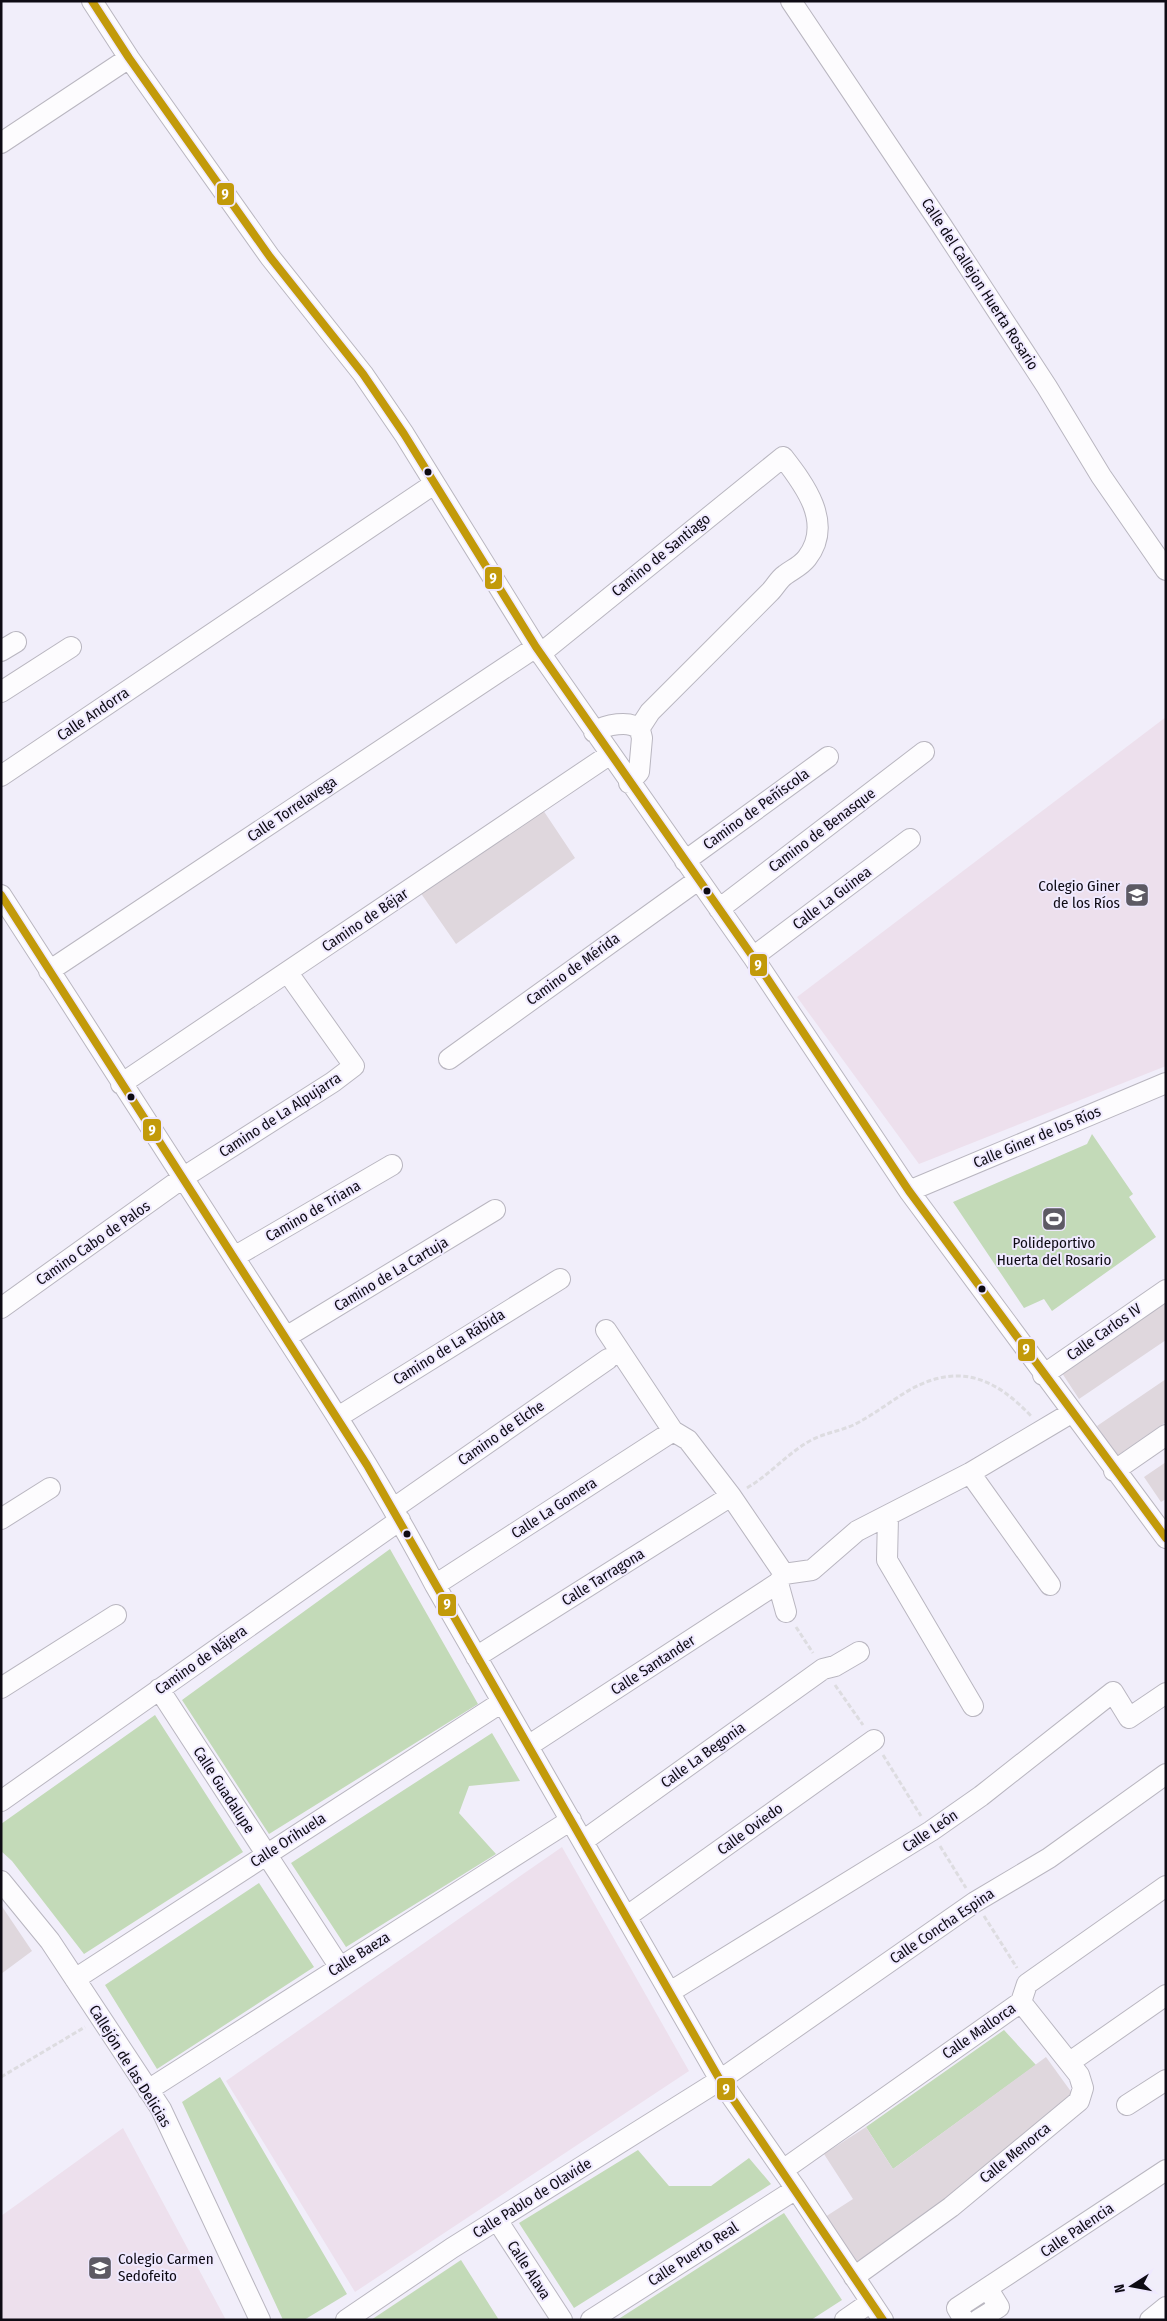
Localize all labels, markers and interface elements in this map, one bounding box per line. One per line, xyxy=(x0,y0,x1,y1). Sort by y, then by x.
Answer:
line badge: 9 xyxy=(216,182,235,206)
text: 9 xyxy=(221,186,229,203)
street label: Calle del Callejon Huerta Rosario xyxy=(918,195,1042,373)
unlabelled marker xyxy=(423,467,433,477)
street label: Camino de Santiago xyxy=(608,510,714,600)
line badge: 9 xyxy=(484,566,503,590)
text: 9 xyxy=(489,570,497,587)
street label: Calle Andorra xyxy=(54,683,132,745)
street label: Camino de Peñíscola xyxy=(700,765,812,853)
street label: Calle Torrelavega xyxy=(244,772,340,846)
street label: Camino de Benasque xyxy=(765,784,879,876)
street label: Calle La Guinea xyxy=(789,863,875,933)
place label: Colegio Giner de los Ríos xyxy=(1038,877,1121,912)
school or university icon: Colegio Giner de los Ríos xyxy=(1124,882,1150,908)
street label: Camino de Béjar xyxy=(318,884,412,956)
unlabelled marker xyxy=(702,886,712,896)
street label: Camino de Mérida xyxy=(523,929,623,1009)
line badge: 9 xyxy=(749,953,768,977)
text: 9 xyxy=(754,957,762,974)
street label: Camino de La Alpujarra xyxy=(216,1069,344,1161)
unlabelled marker xyxy=(126,1092,136,1102)
street label: Calle Giner de los Ríos xyxy=(971,1102,1103,1172)
line badge: 9 xyxy=(142,1118,162,1142)
text: 9 xyxy=(148,1122,156,1139)
street label: Camino de Triana xyxy=(262,1177,364,1245)
street label: Camino Cabo de Palos xyxy=(33,1197,153,1289)
sports icon: Polideportivo Huerta del Rosario xyxy=(1041,1206,1067,1232)
street label: Camino de La Cartuja xyxy=(331,1233,451,1315)
place label: Polideportivo Huerta del Rosario xyxy=(997,1234,1111,1269)
unlabelled marker xyxy=(977,1284,987,1294)
street label: Calle Carlos IV xyxy=(1063,1300,1145,1364)
street label: Camino de La Rábida xyxy=(390,1305,508,1389)
line badge: 9 xyxy=(1017,1338,1036,1362)
text: 9 xyxy=(1022,1341,1030,1358)
street label: Camino de Elche xyxy=(454,1397,548,1469)
street label: Calle La Gomera xyxy=(508,1474,600,1542)
unlabelled marker xyxy=(402,1529,412,1539)
street label: Calle Tarragona xyxy=(558,1544,648,1610)
line badge: 9 xyxy=(437,1593,457,1617)
text: 9 xyxy=(443,1596,451,1613)
street label: Camino de Nájera xyxy=(152,1622,250,1698)
street label: Calle Santander xyxy=(607,1631,699,1699)
street label: Calle La Begonia xyxy=(657,1718,749,1792)
street label: Calle Guadalupe xyxy=(189,1743,259,1837)
street label: Calle Oviedo xyxy=(714,1799,786,1859)
street label: Calle León xyxy=(899,1806,961,1856)
street label: Calle Orihuela xyxy=(247,1809,329,1871)
street label: Calle Concha Espina xyxy=(886,1884,998,1968)
street label: Calle Baeza xyxy=(325,1928,393,1980)
street label: Calle Mallorca xyxy=(939,1999,1019,2063)
street label: Callejón de las Delicias xyxy=(85,2002,175,2130)
line badge: 9 xyxy=(716,2077,736,2101)
text: 9 xyxy=(722,2081,730,2098)
street label: Calle Menorca xyxy=(976,2119,1054,2187)
street label: Calle Pablo de Olavide xyxy=(469,2154,595,2242)
street label: Calle Palencia xyxy=(1037,2199,1117,2261)
street label: Calle Puerto Real xyxy=(645,2218,742,2290)
street label: Calle Alava xyxy=(503,2237,555,2303)
place label: Colegio Carmen Sedofeito xyxy=(118,2250,214,2285)
school or university icon: Colegio Carmen Sedofeito xyxy=(87,2255,113,2281)
north arrow xyxy=(1107,2261,1157,2311)
text: N xyxy=(1111,2283,1129,2294)

